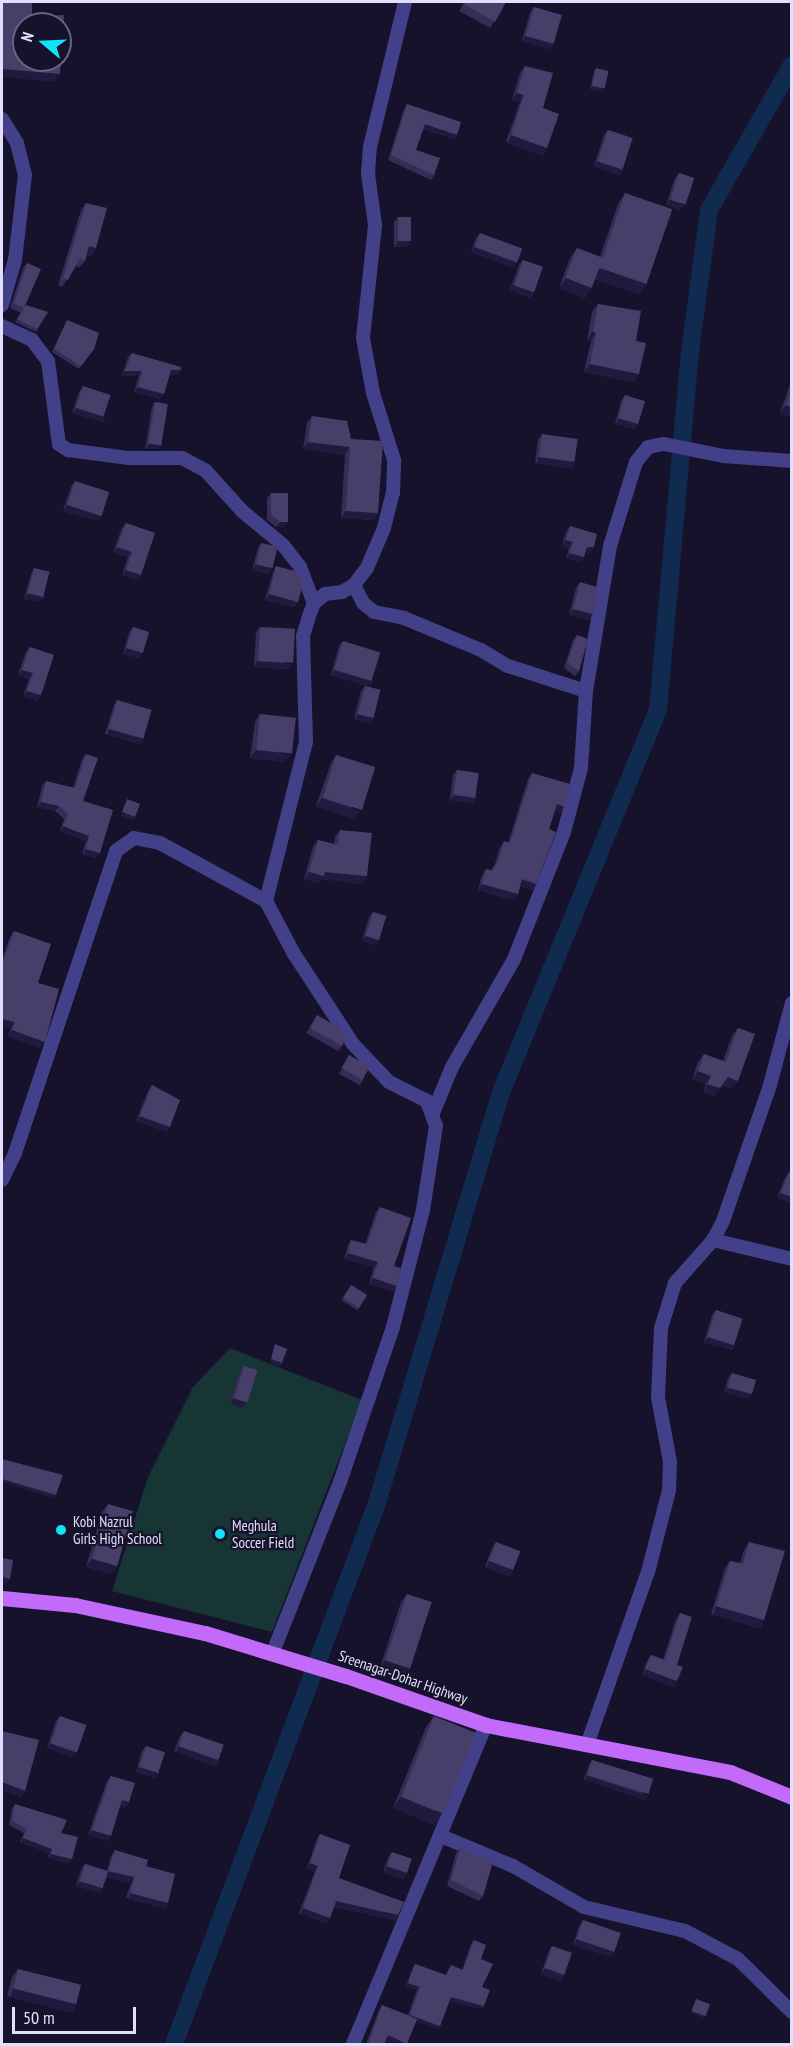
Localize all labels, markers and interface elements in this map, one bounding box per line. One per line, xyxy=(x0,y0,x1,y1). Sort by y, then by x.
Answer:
north arrow xyxy=(12,12,72,72)
text: N xyxy=(16,29,38,44)
place label: Kobi Nazrul Girls High School xyxy=(73,1512,162,1547)
place label: Meghula Soccer Field xyxy=(232,1516,294,1551)
marker: Kobi Nazrul Girls High School xyxy=(54,1523,68,1537)
marker: Meghula Soccer Field xyxy=(213,1527,227,1541)
street label: Sreenagar-Dohar Highway xyxy=(336,1646,470,1708)
scale bar xyxy=(15,1995,140,2033)
text: 50 m xyxy=(23,2006,55,2029)

